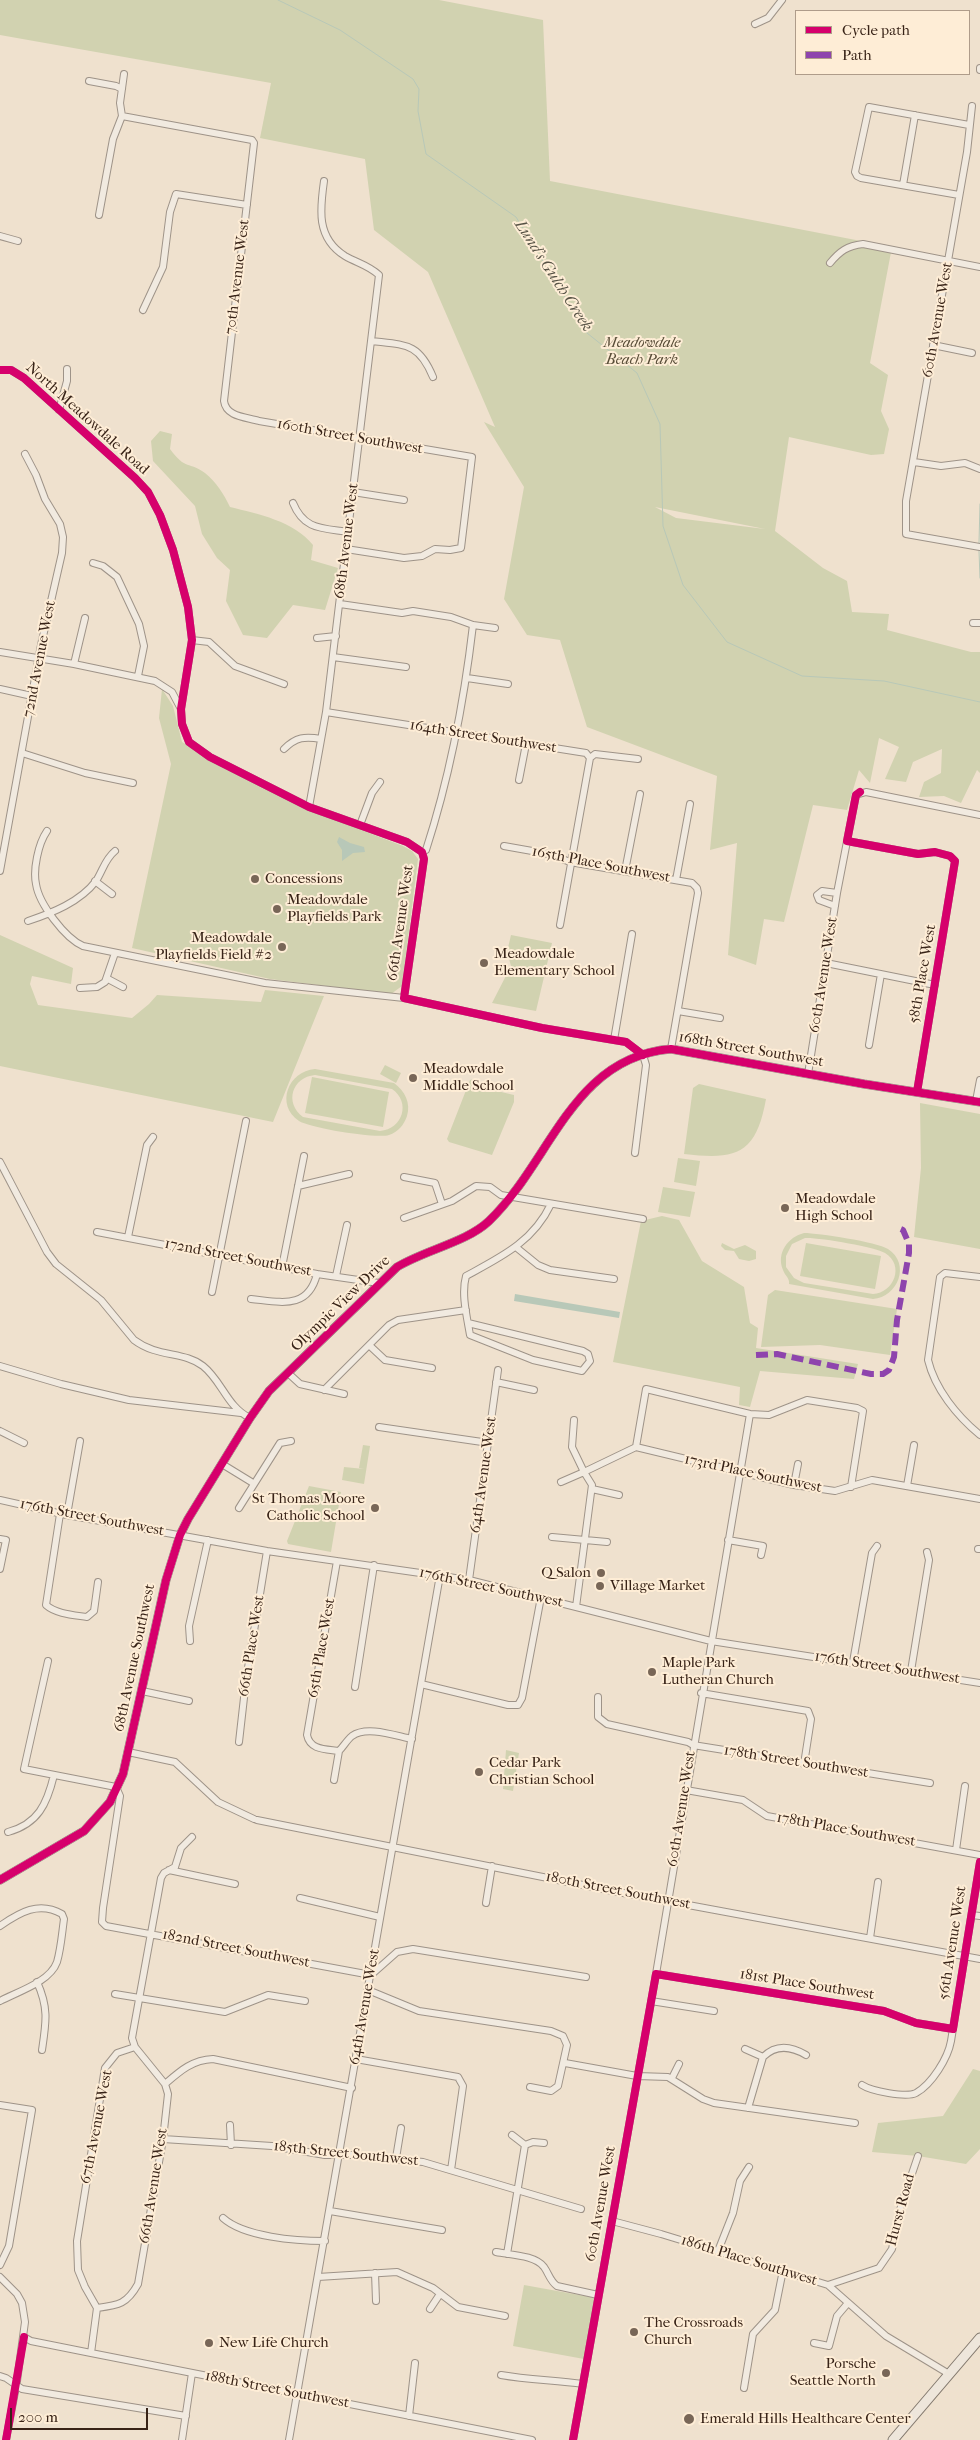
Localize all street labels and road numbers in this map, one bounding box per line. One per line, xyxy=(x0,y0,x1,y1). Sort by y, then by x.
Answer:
street label: 70th Avenue West xyxy=(222,218,254,336)
street label: 60th Avenue West xyxy=(919,261,957,379)
street label: North Meadowdale Road xyxy=(22,359,152,479)
street label: 160th Street Southwest xyxy=(276,415,424,459)
street label: 68th Avenue West xyxy=(331,482,363,600)
street label: 72nd Avenue West xyxy=(20,599,60,719)
street label: 164th Street Southwest xyxy=(408,717,558,757)
street label: 165th Place Southwest xyxy=(530,843,672,887)
street label: 66th Avenue West xyxy=(384,864,418,982)
street label: 60th Avenue West xyxy=(806,916,842,1034)
street label: 58th Place West xyxy=(905,923,941,1025)
street label: 168th Street Southwest xyxy=(677,1028,825,1072)
street label: 172nd Street Southwest xyxy=(163,1235,313,1281)
street label: Olympic View Drive xyxy=(288,1252,394,1356)
street label: 64th Avenue West xyxy=(467,1416,501,1534)
street label: 173rd Place Southwest xyxy=(683,1451,823,1497)
street label: 176th Street Southwest xyxy=(18,1495,166,1541)
street label: 176th Street Southwest xyxy=(417,1564,565,1612)
street label: 68th Avenue Southwest xyxy=(111,1582,159,1734)
street label: 66th Place West xyxy=(235,1594,269,1698)
street label: 65th Place West xyxy=(304,1597,340,1699)
street label: 176th Street Southwest xyxy=(813,1648,961,1688)
street label: 178th Street Southwest xyxy=(722,1742,870,1782)
street label: 60th Avenue West xyxy=(664,1750,700,1868)
street label: 178th Place Southwest xyxy=(775,1809,917,1851)
street label: 180th Street Southwest xyxy=(544,1868,692,1914)
street label: 56th Avenue West xyxy=(935,1885,971,2001)
street label: 182nd Street Southwest xyxy=(161,1926,311,1972)
street label: 64th Avenue West xyxy=(346,1948,384,2066)
street label: 181st Place Southwest xyxy=(738,1965,876,2005)
street label: 67th Avenue West xyxy=(77,2068,117,2186)
street label: 66th Avenue West xyxy=(136,2127,172,2245)
street label: 185th Street Southwest xyxy=(273,2137,419,2171)
street label: 60th Avenue West xyxy=(582,2145,620,2263)
street label: Hurst Road xyxy=(883,2172,919,2248)
street label: 186th Place Southwest xyxy=(679,2232,819,2290)
street label: 188th Street Southwest xyxy=(203,2367,351,2413)

